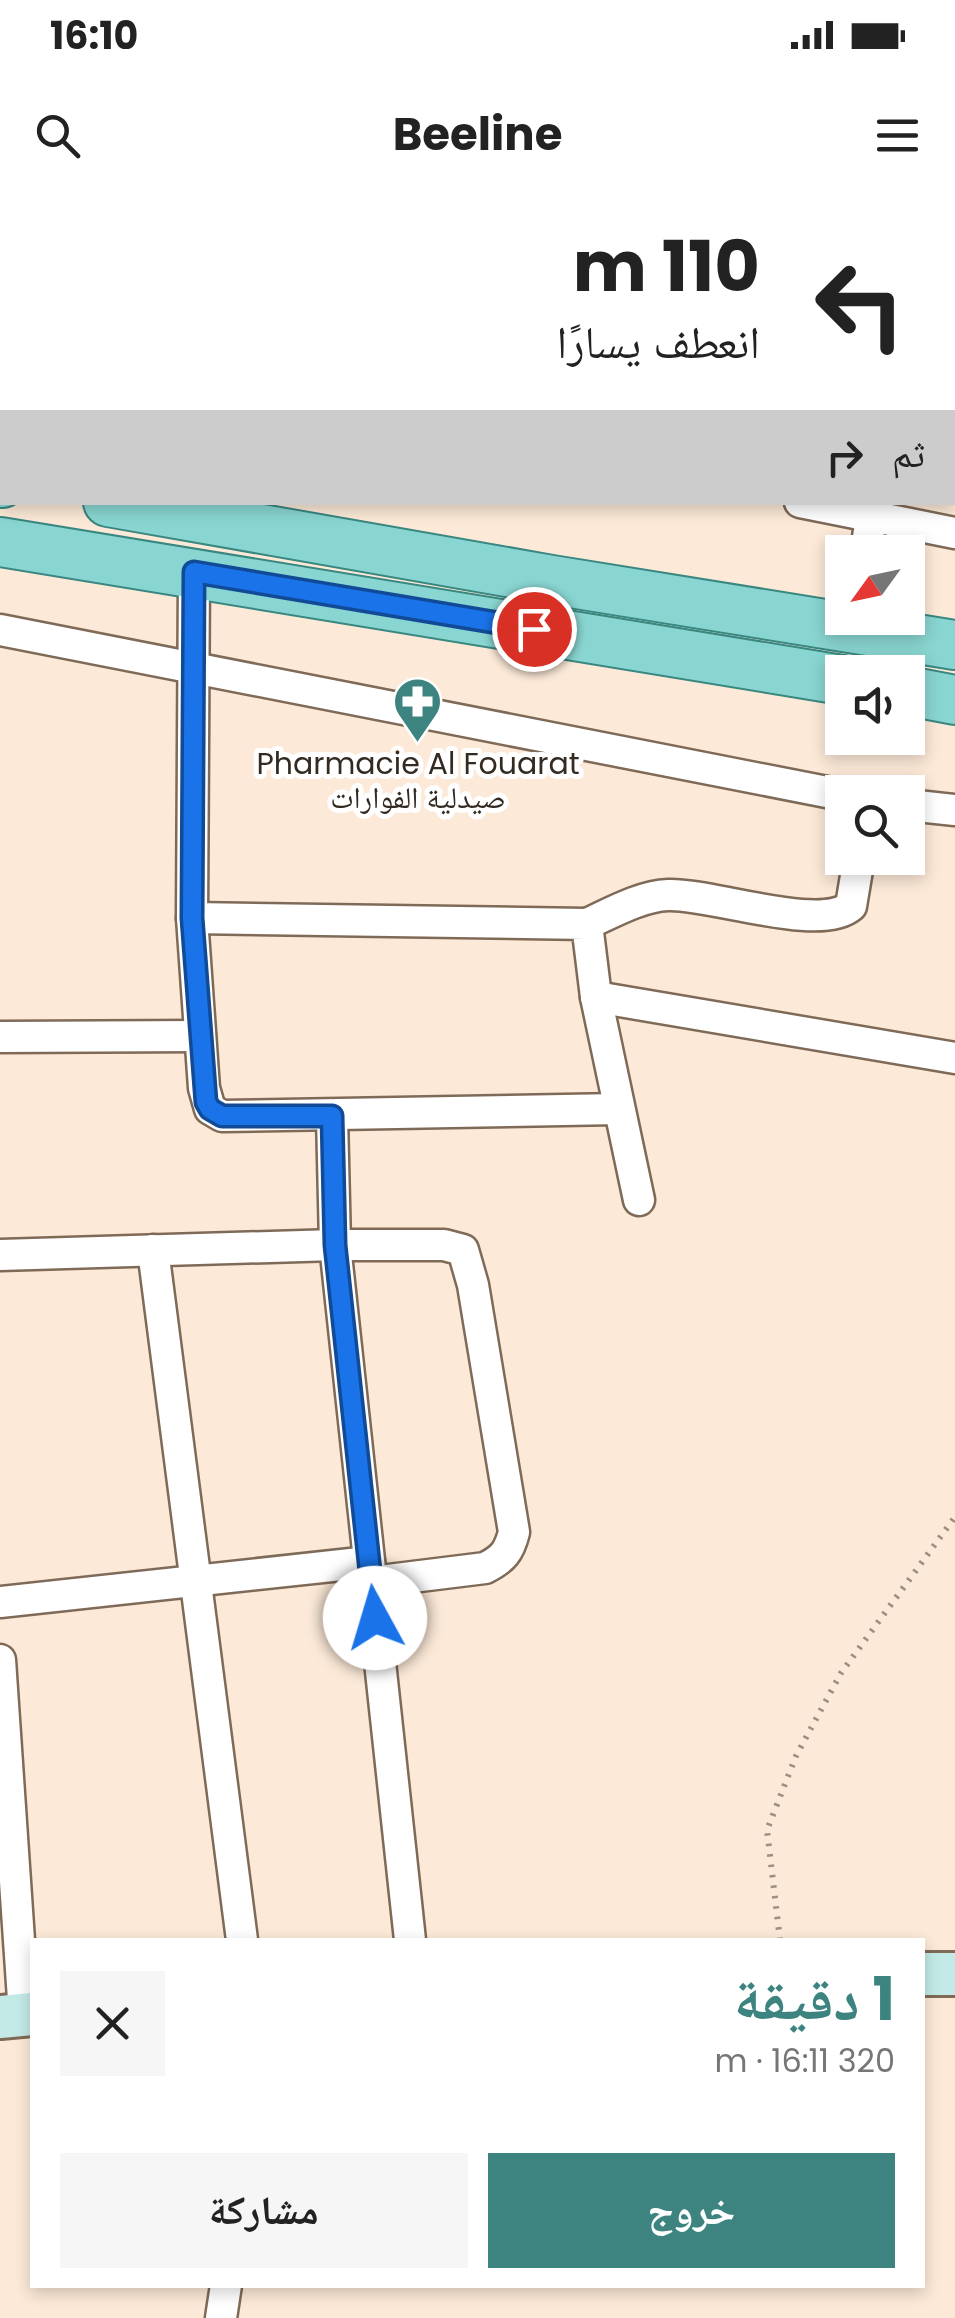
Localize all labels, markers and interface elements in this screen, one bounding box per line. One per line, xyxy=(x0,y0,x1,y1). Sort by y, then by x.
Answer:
text: 16:10 xyxy=(50,9,138,62)
text: Beeline xyxy=(393,103,562,166)
icon: search xyxy=(30,108,85,163)
icon: menu xyxy=(870,108,925,163)
text: 110 m xyxy=(573,217,760,316)
icon: left xyxy=(795,240,925,370)
text: انعطف يسارًا xyxy=(556,311,760,374)
text: ثم xyxy=(892,427,925,480)
icon: right xyxy=(817,430,872,485)
north arrow xyxy=(825,535,925,635)
map controls xyxy=(825,535,925,875)
pin xyxy=(492,587,577,672)
icon: arrive xyxy=(507,602,562,657)
button: sound xyxy=(825,655,925,755)
pharmacy icon: Pharmacie Al Fouarat صيدلية الفوارات xyxy=(392,676,444,744)
place label: Pharmacie Al Fouarat صيدلية الفوارات xyxy=(256,742,580,819)
button: search xyxy=(825,775,925,875)
position arrow xyxy=(323,1566,427,1670)
text: 1 دقيقة xyxy=(734,1957,895,2041)
button: close xyxy=(60,1971,165,2076)
text: 320 m · 16:11 xyxy=(714,2038,895,2083)
button: مشاركة xyxy=(60,2153,468,2268)
button: خروج xyxy=(488,2153,895,2268)

